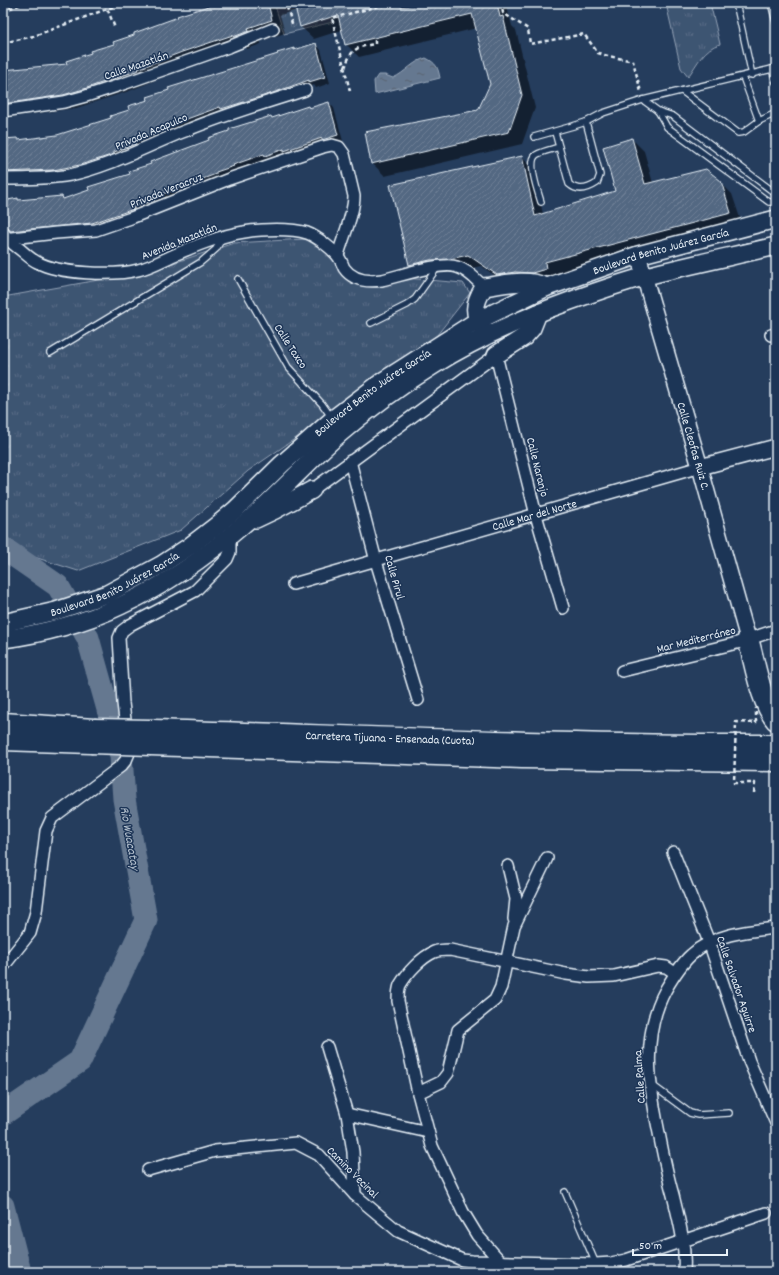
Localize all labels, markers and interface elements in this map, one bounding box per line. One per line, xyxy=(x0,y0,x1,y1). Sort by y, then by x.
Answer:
street label: Calle Mazatlán xyxy=(102,47,171,85)
street label: Privada Acapulco xyxy=(113,109,191,155)
street label: Privada Veracruz xyxy=(128,169,206,214)
street label: Avenida Mazatlán xyxy=(139,219,220,265)
street label: Boulevard Benito Juárez García xyxy=(591,225,731,280)
street label: Calle Taxco xyxy=(269,321,311,373)
street label: Boulevard Benito Juárez García xyxy=(311,345,435,442)
street label: Calle Cleofas Ruiz C. xyxy=(671,400,713,492)
street label: Calle Naranjo xyxy=(521,436,552,499)
street label: Calle Mar del Norte xyxy=(490,496,579,536)
street label: Boulevard Benito Juárez García xyxy=(49,548,183,622)
street label: Calle Pirul xyxy=(379,553,408,602)
street label: Mar Mediterráneo xyxy=(655,622,738,658)
street label: Carretera Tijuana - Ensenada (Cuota) xyxy=(305,728,475,750)
water label: Rio Wuacatay xyxy=(114,805,144,873)
street label: Calle Salvador Aguirre xyxy=(711,934,760,1035)
street label: Calle Palma xyxy=(630,1049,651,1104)
street label: Camino Vecinal xyxy=(322,1143,382,1203)
scale bar xyxy=(633,1231,727,1257)
text: 50 m xyxy=(639,1238,662,1255)

